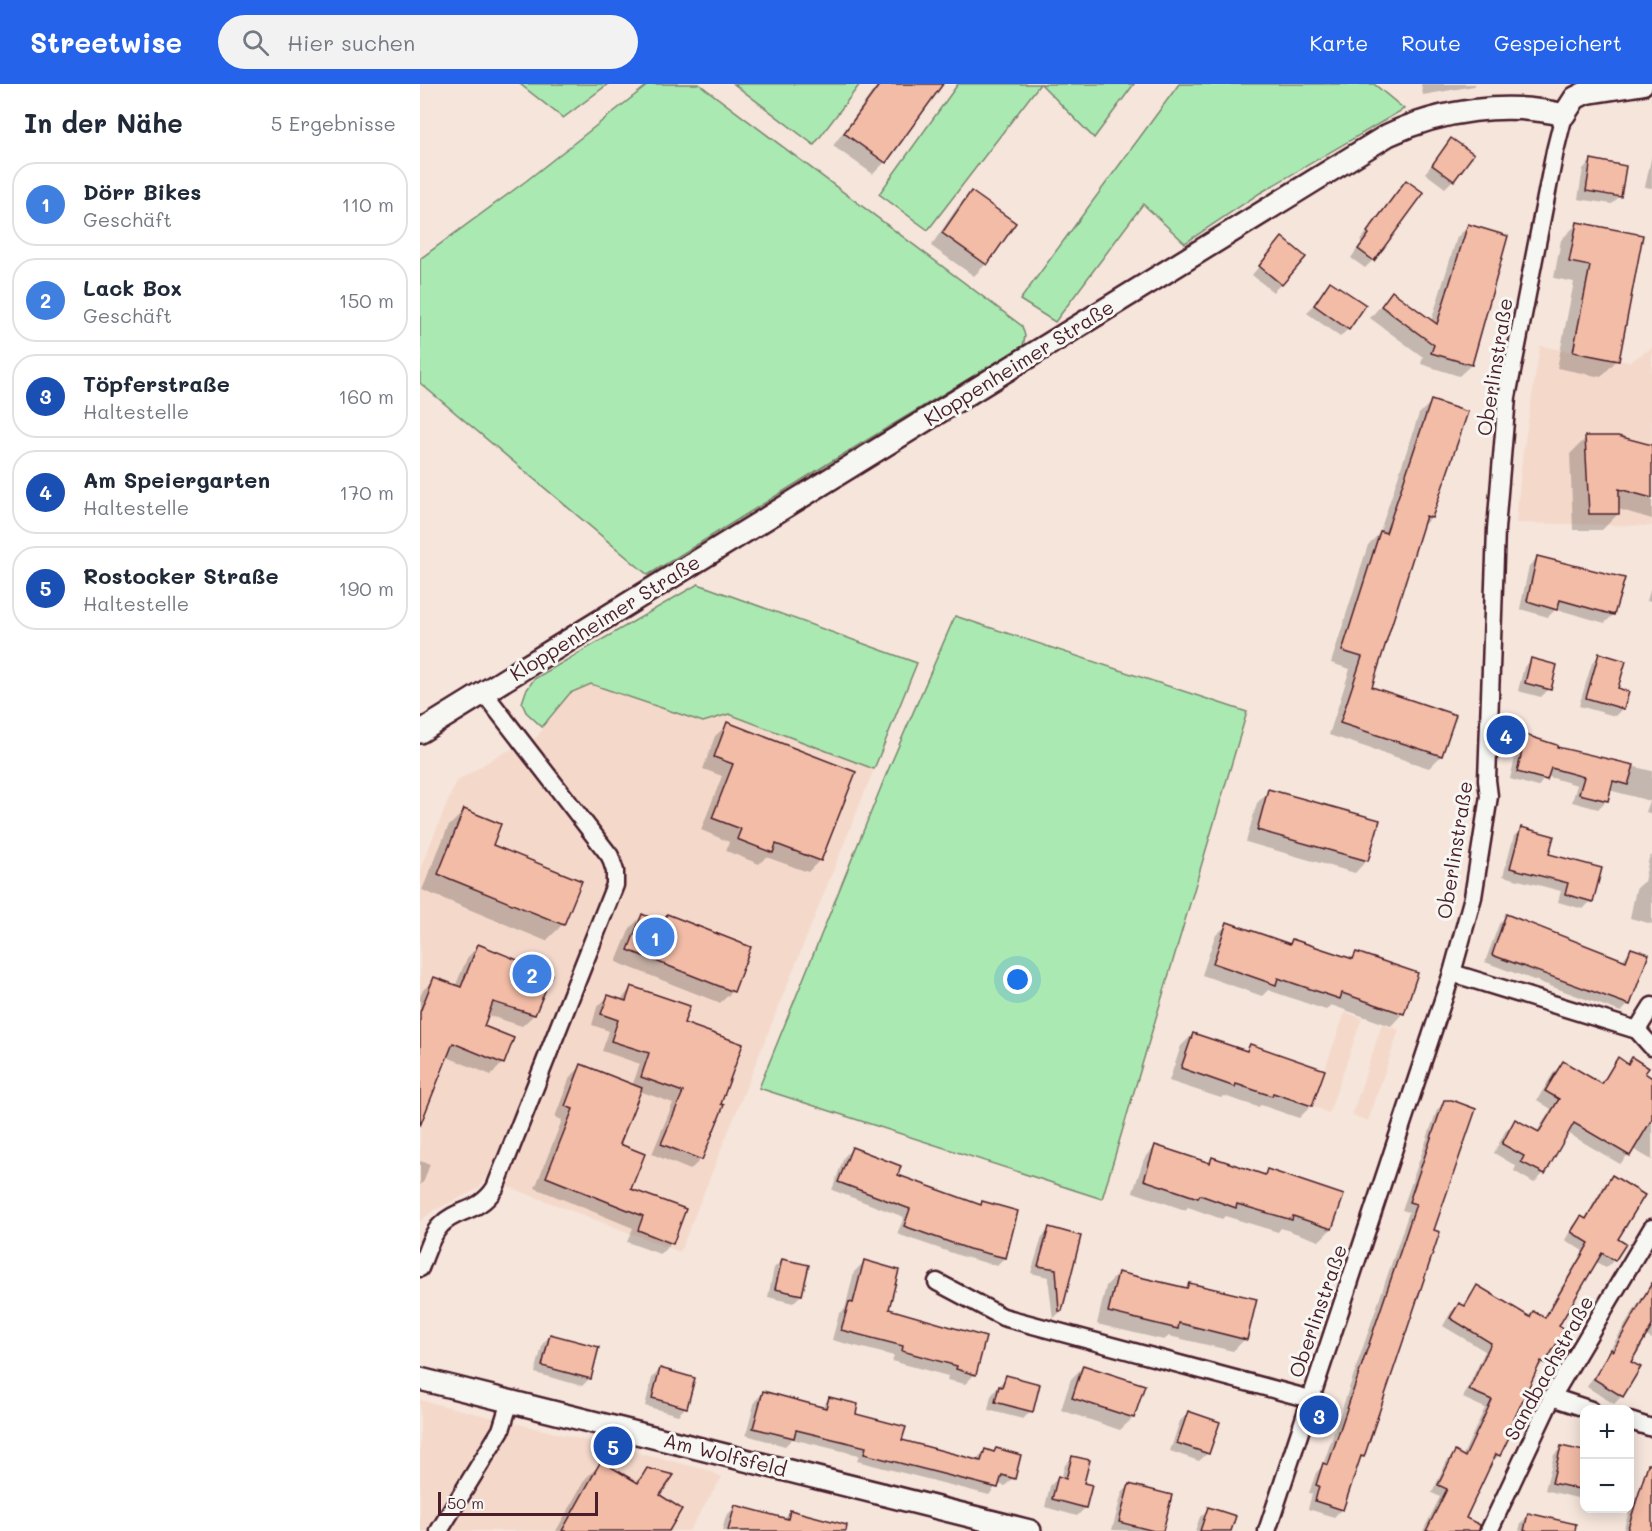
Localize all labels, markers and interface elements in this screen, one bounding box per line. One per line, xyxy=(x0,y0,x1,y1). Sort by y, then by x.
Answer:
search box xyxy=(218,15,638,69)
text: Streetwise xyxy=(30,24,182,60)
icon: search xyxy=(239,26,272,59)
text: Hier suchen xyxy=(287,28,415,57)
text: Karte xyxy=(1310,29,1368,56)
text: Route xyxy=(1401,29,1461,56)
text: Gespeichert xyxy=(1494,29,1622,56)
text: In der Nähe xyxy=(24,106,183,140)
text: 5 Ergebnisse xyxy=(271,110,396,136)
text: Dörr Bikes xyxy=(83,177,201,206)
text: 1 xyxy=(41,191,50,217)
text: 110 m xyxy=(341,191,394,217)
text: Geschäft xyxy=(83,206,172,232)
text: Lack Box xyxy=(83,273,182,302)
text: 2 xyxy=(40,287,51,313)
text: 150 m xyxy=(339,287,394,313)
street label: Kloppenheimer Straße xyxy=(919,293,1118,431)
street label: Oberlinstraße xyxy=(1470,296,1518,438)
text: Geschäft xyxy=(83,302,172,328)
text: Töpferstraße xyxy=(83,369,230,398)
text: 3 xyxy=(40,383,52,409)
text: 160 m xyxy=(338,383,394,409)
text: Haltestelle xyxy=(83,398,189,424)
text: Am Speiergarten xyxy=(83,465,270,494)
text: 4 xyxy=(39,479,52,505)
text: 170 m xyxy=(339,479,394,505)
text: Haltestelle xyxy=(83,494,189,520)
street label: Kloppenheimer Straße xyxy=(505,548,704,686)
text: Rostocker Straße xyxy=(83,561,279,590)
text: 5 xyxy=(40,575,51,601)
text: 190 m xyxy=(339,575,394,601)
text: Haltestelle xyxy=(83,590,189,616)
pin: 4 xyxy=(1486,712,1526,758)
street label: Oberlinstraße xyxy=(1430,779,1478,921)
pin: 1 xyxy=(636,914,674,960)
pin: 2 xyxy=(512,952,552,996)
your location xyxy=(1003,965,1032,994)
street label: Oberlinstraße xyxy=(1282,1241,1352,1381)
street label: Sandbachstraße xyxy=(1498,1290,1599,1445)
pin: 3 xyxy=(1300,1392,1338,1438)
map controls xyxy=(1580,1405,1634,1513)
button: + xyxy=(1580,1405,1634,1459)
pin: 5 xyxy=(594,1424,632,1468)
street label: Am Wolfsfeld xyxy=(661,1426,790,1482)
button: − xyxy=(1580,1459,1634,1513)
scale bar xyxy=(438,1489,598,1516)
text: 50 m xyxy=(447,1492,484,1513)

